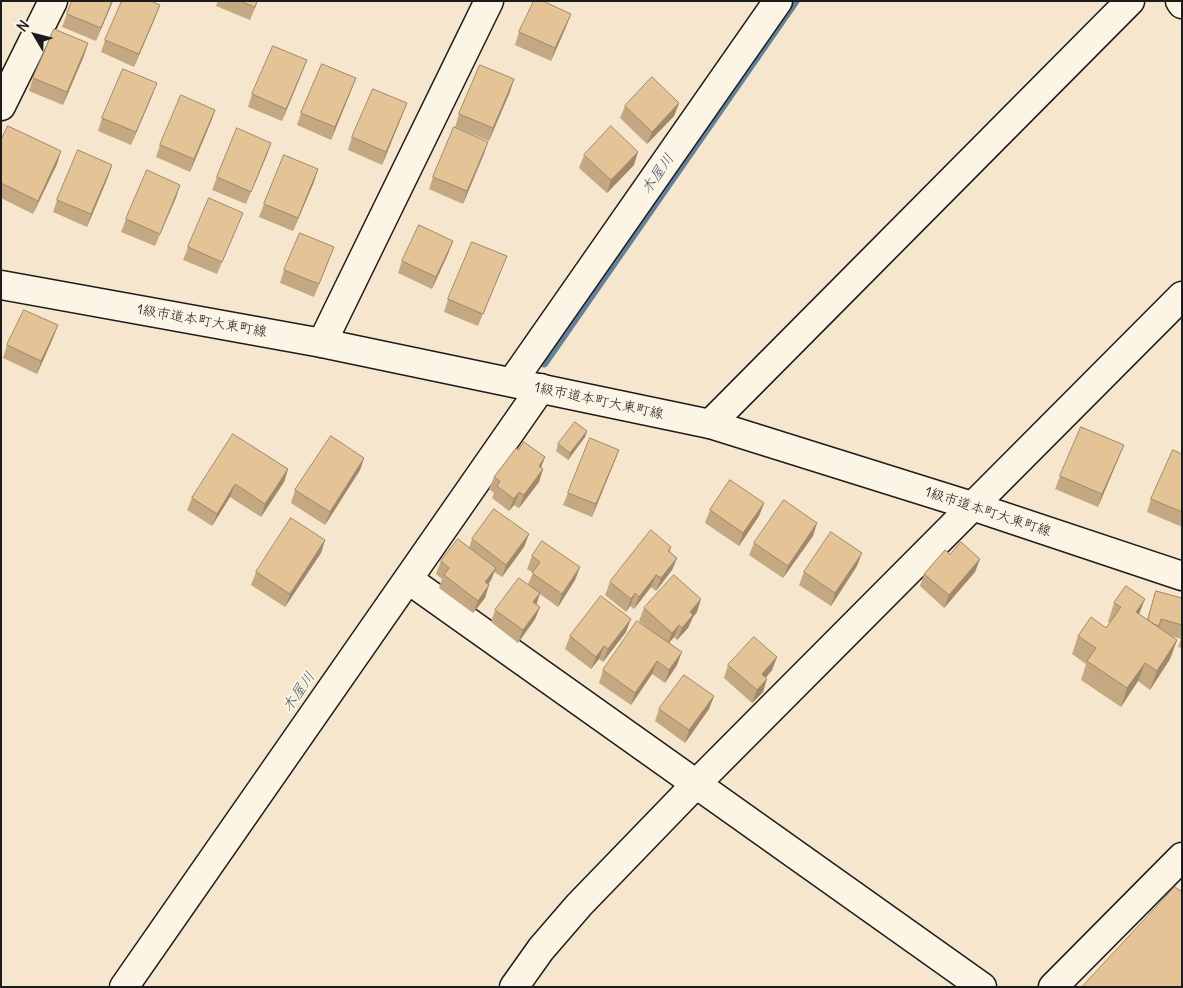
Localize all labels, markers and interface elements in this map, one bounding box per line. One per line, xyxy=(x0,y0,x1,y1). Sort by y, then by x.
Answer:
north arrow xyxy=(10,10,60,60)
text: N xyxy=(13,17,33,35)
water label: 木屋川 xyxy=(638,150,678,198)
street label: 1級市道本町大東町線 xyxy=(136,301,268,341)
street label: 1級市道本町大東町線 xyxy=(533,379,665,423)
street label: 1級市道本町大東町線 xyxy=(923,484,1053,540)
water label: 木屋川 xyxy=(279,668,319,716)

